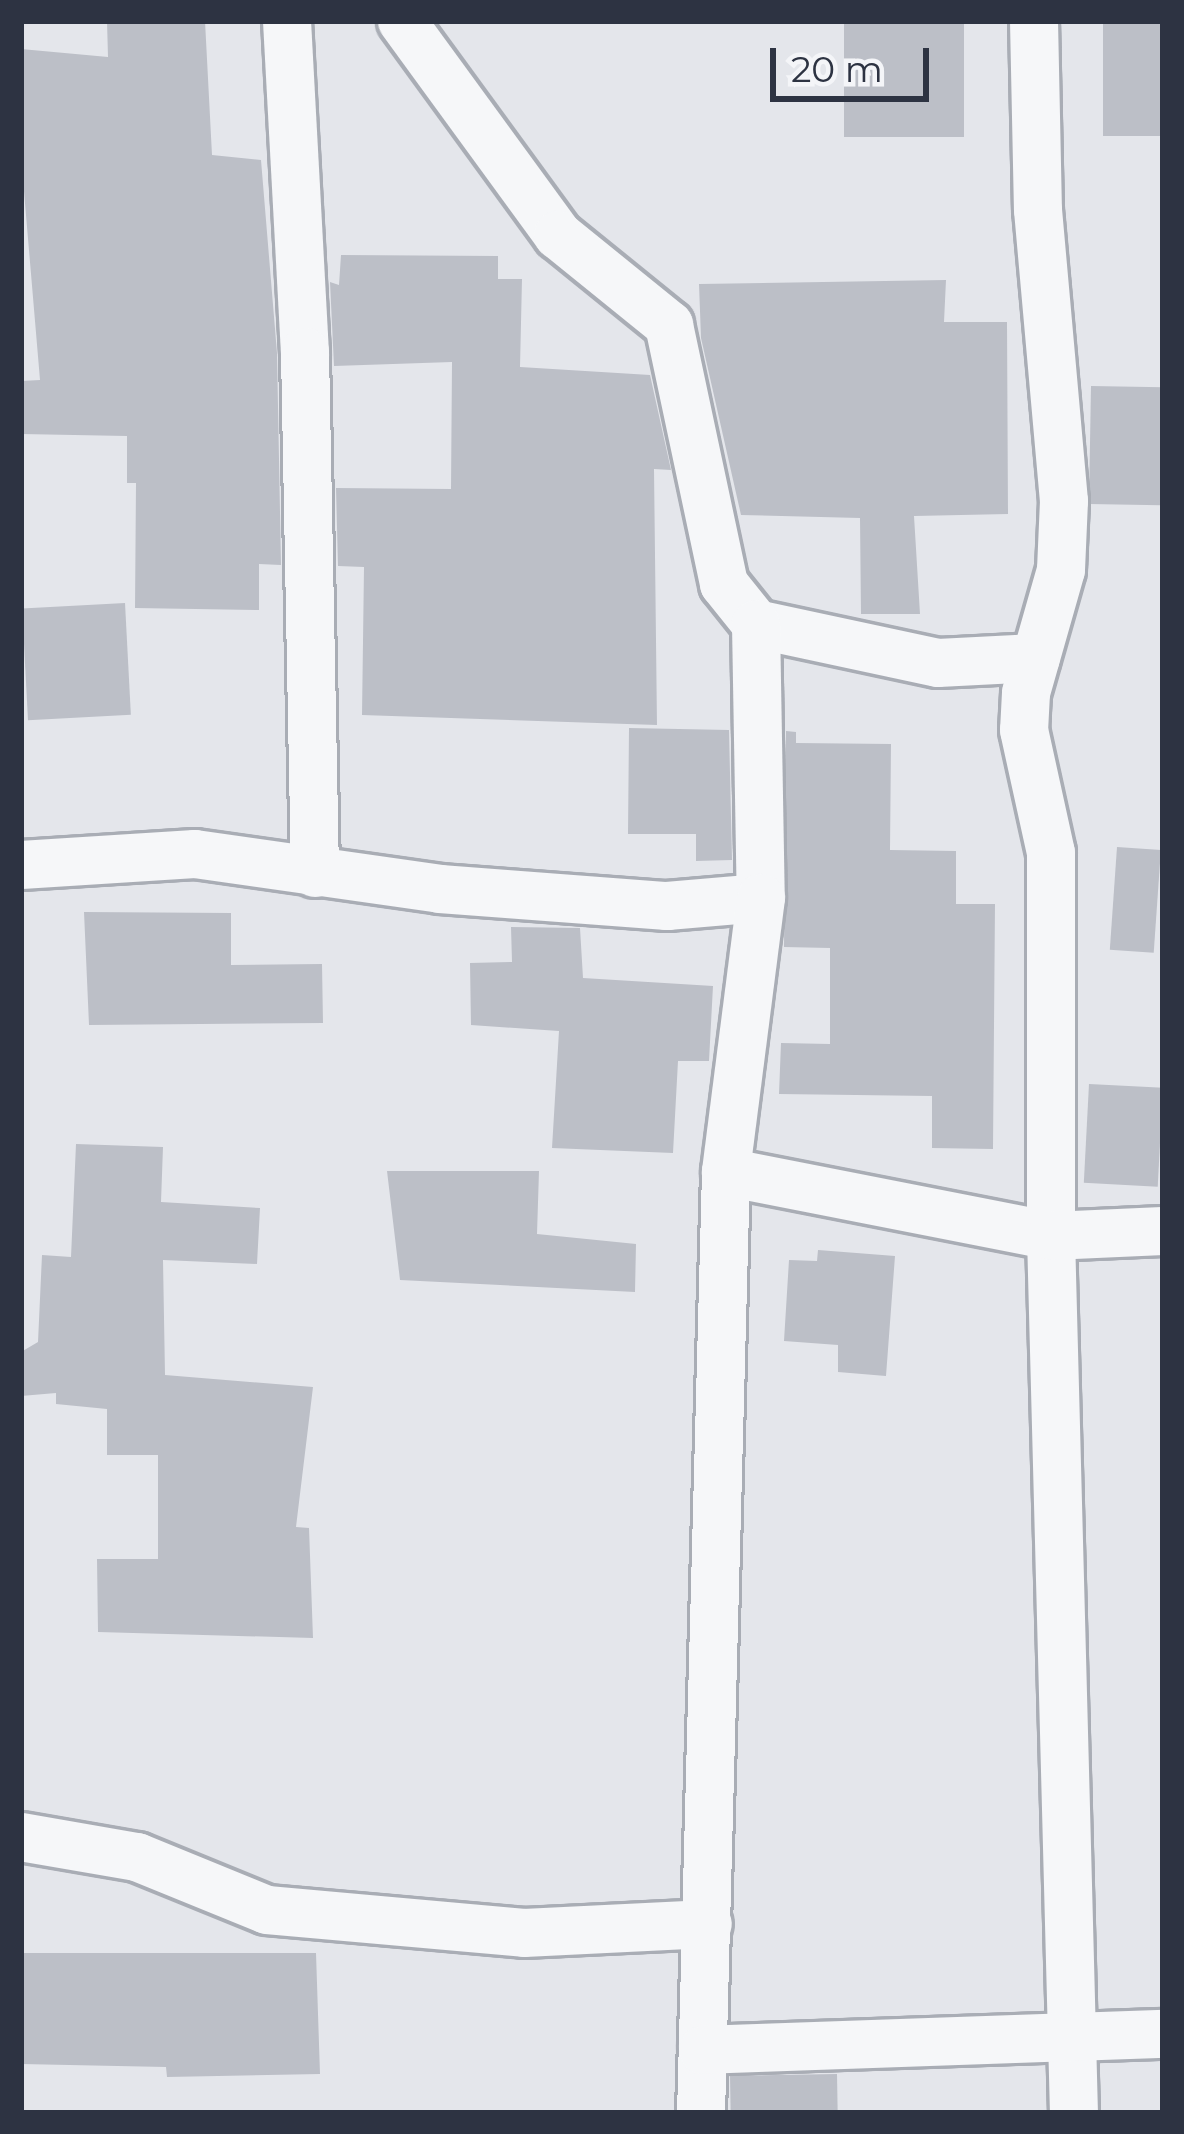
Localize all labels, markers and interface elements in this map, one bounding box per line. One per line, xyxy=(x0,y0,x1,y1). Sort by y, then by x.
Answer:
scale bar xyxy=(776,24,935,98)
text: 20 m xyxy=(791,47,883,91)

